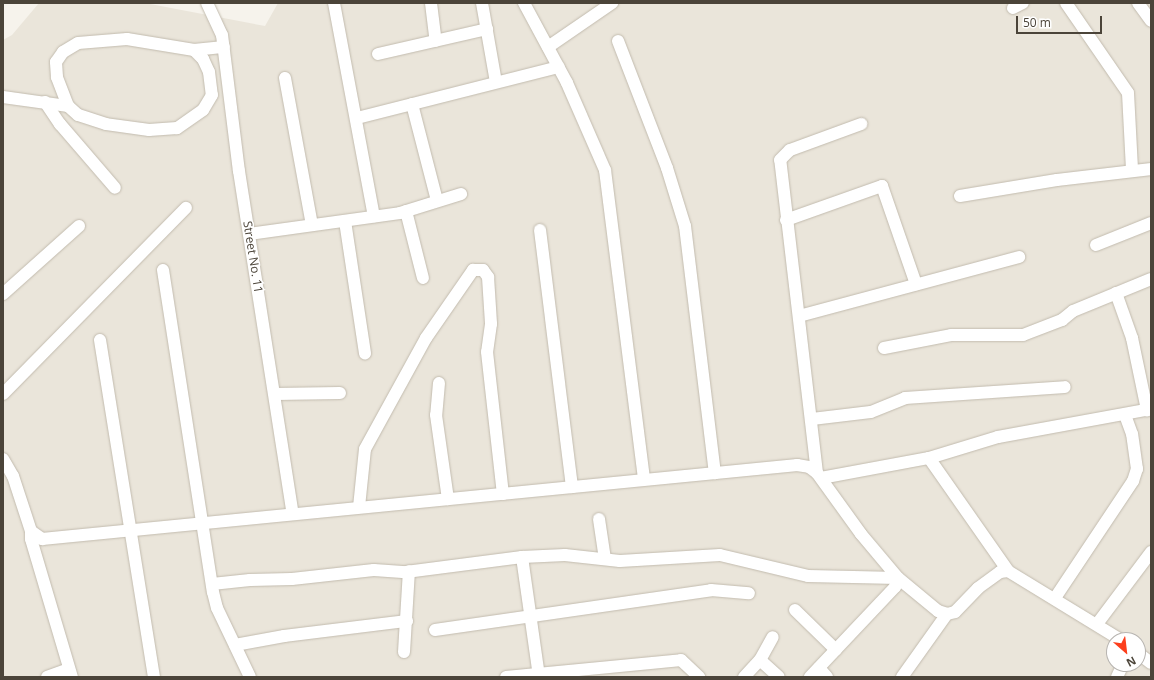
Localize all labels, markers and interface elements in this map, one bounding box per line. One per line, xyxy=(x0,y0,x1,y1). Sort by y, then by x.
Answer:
scale bar xyxy=(1018,8,1104,34)
text: 50 m xyxy=(1023,14,1051,31)
street label: Street No. 11 xyxy=(240,220,266,294)
north arrow xyxy=(1106,632,1146,672)
text: N xyxy=(1124,653,1139,671)

